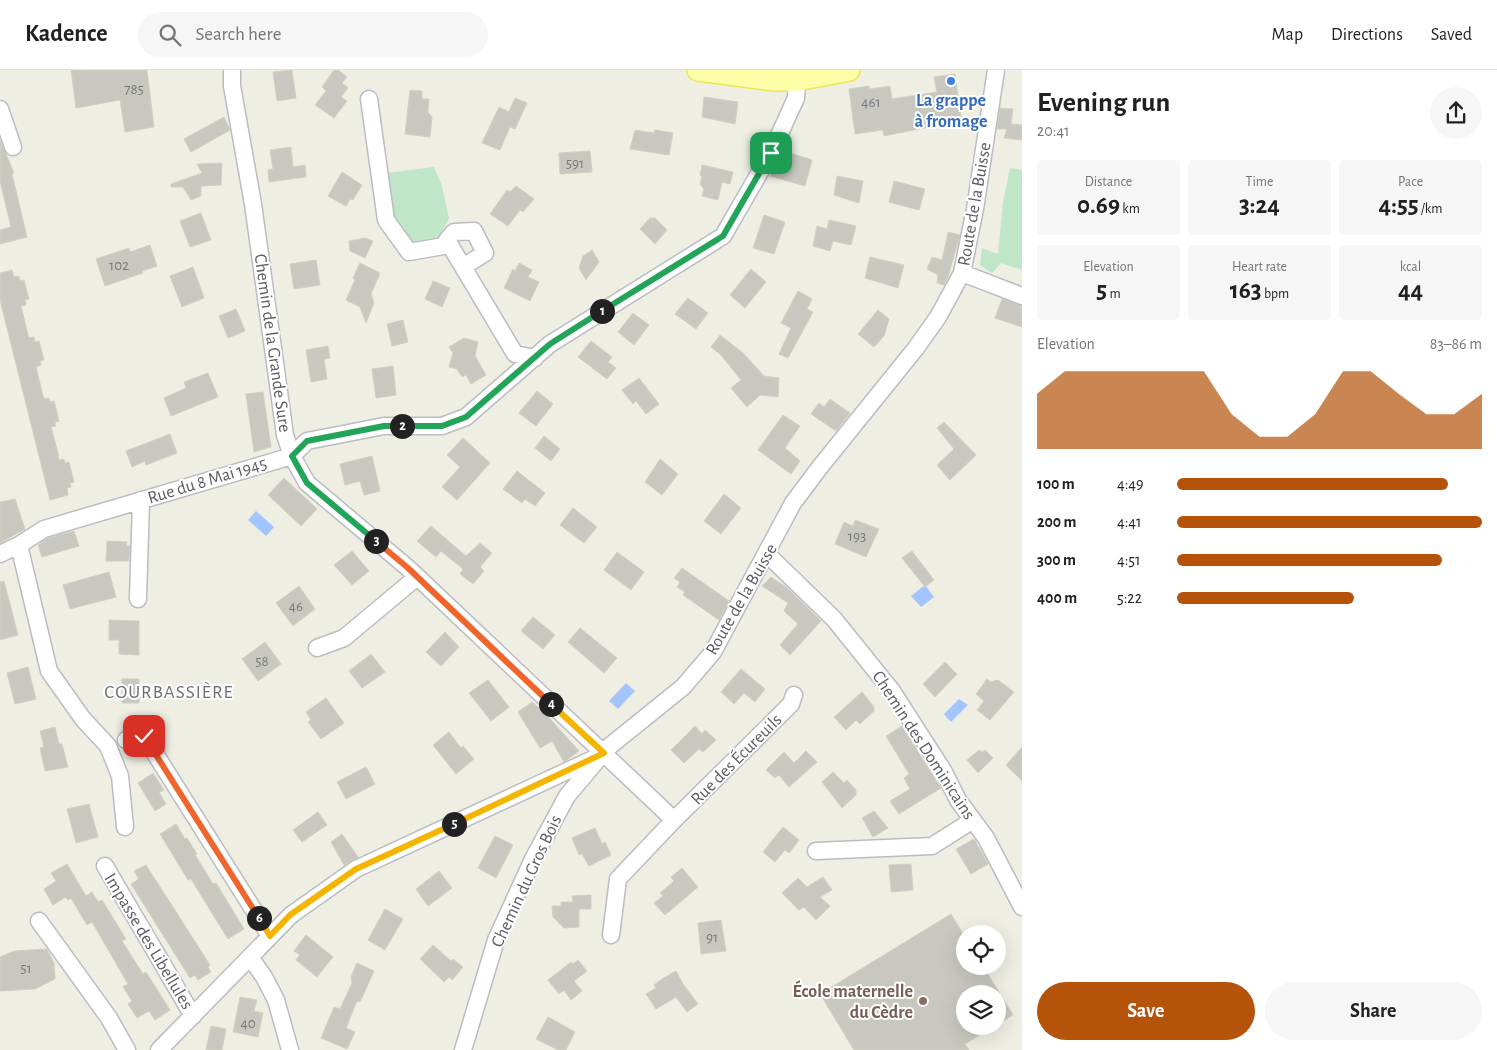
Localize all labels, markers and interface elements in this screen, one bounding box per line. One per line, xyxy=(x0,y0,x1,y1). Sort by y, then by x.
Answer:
search box xyxy=(138,12,488,57)
icon: search xyxy=(156,21,184,49)
text: Kadence xyxy=(25,22,108,46)
text: Search here xyxy=(196,25,281,44)
text: Map xyxy=(1272,26,1303,44)
text: Directions xyxy=(1331,26,1403,44)
text: Saved xyxy=(1431,26,1472,44)
marker: La grappe à fromage xyxy=(945,75,957,87)
house number: 785 xyxy=(124,82,144,97)
button: share xyxy=(1430,87,1482,139)
text: Evening run xyxy=(1037,89,1170,117)
place label: La grappe à fromage xyxy=(915,92,987,131)
house number: 461 xyxy=(861,95,881,110)
text: 20:41 xyxy=(1037,123,1070,139)
pin xyxy=(750,132,792,174)
icon: arrive xyxy=(757,139,785,167)
street label: Route de la Buisse xyxy=(955,141,995,267)
house number: 591 xyxy=(566,156,584,171)
text: Distance xyxy=(1085,175,1132,189)
text: Time xyxy=(1246,175,1273,189)
text: Pace xyxy=(1398,175,1423,189)
text: 0.69 xyxy=(1077,193,1120,218)
text: 3:24 xyxy=(1239,193,1280,218)
text: 4:55 xyxy=(1379,193,1418,218)
text: km xyxy=(1120,202,1140,216)
text: /km xyxy=(1418,202,1442,216)
street label: Chemin de la Grande Sure xyxy=(251,253,293,434)
house number: 102 xyxy=(109,258,129,273)
text: Elevation xyxy=(1083,260,1134,274)
text: Heart rate xyxy=(1232,260,1287,274)
text: kcal xyxy=(1400,260,1421,274)
text: 5 xyxy=(1096,278,1107,303)
text: 163 xyxy=(1230,278,1262,303)
text: 44 xyxy=(1398,278,1423,303)
text: m xyxy=(1107,287,1121,301)
text: bpm xyxy=(1262,287,1289,301)
pin: 1 xyxy=(590,298,614,324)
text: 1 xyxy=(600,304,605,318)
text: Elevation xyxy=(1037,336,1095,352)
text: 83–86 m xyxy=(1430,336,1482,352)
pin: 2 xyxy=(390,414,414,438)
text: 2 xyxy=(399,419,406,433)
street label: Rue du 8 Mai 1945 xyxy=(146,454,269,508)
text: 100 m xyxy=(1037,476,1075,492)
text: 4:49 xyxy=(1117,476,1144,492)
text: 200 m xyxy=(1037,514,1077,530)
text: 4:41 xyxy=(1117,514,1142,530)
pin: 3 xyxy=(364,528,388,554)
house number: 193 xyxy=(848,529,866,544)
text: 3 xyxy=(373,534,380,548)
street label: Route de la Buisse xyxy=(703,541,781,658)
text: 300 m xyxy=(1037,552,1076,568)
text: 4:51 xyxy=(1117,552,1141,568)
text: 400 m xyxy=(1037,590,1077,606)
text: 5:22 xyxy=(1117,590,1142,606)
house number: 46 xyxy=(289,599,303,614)
house number: 58 xyxy=(255,654,269,669)
street label: Chemin des Dominicains xyxy=(868,668,978,823)
district label: COURBASSIÈRE xyxy=(104,681,234,702)
pin: 4 xyxy=(538,692,564,716)
text: 4 xyxy=(548,697,555,711)
street label: Rue des Écureuils xyxy=(686,709,786,809)
pin xyxy=(123,715,165,757)
icon: check xyxy=(130,722,158,750)
pin: 5 xyxy=(442,812,466,836)
street label: Chemin du Gros Bois xyxy=(488,813,565,950)
text: 5 xyxy=(451,817,458,831)
street label: Impasse des Libellules xyxy=(100,870,196,1013)
pin: 6 xyxy=(246,906,272,930)
text: 6 xyxy=(256,911,263,925)
map controls xyxy=(956,925,1006,1035)
button: locate xyxy=(956,925,1006,975)
house number: 91 xyxy=(706,930,718,945)
house number: 51 xyxy=(20,961,32,976)
place label: École maternelle du Cèdre xyxy=(793,980,913,1022)
button: Save xyxy=(1037,982,1255,1040)
button: Share xyxy=(1265,982,1482,1040)
button: layers xyxy=(956,985,1006,1035)
marker: École maternelle du Cèdre xyxy=(917,995,929,1007)
house number: 40 xyxy=(240,1016,256,1031)

